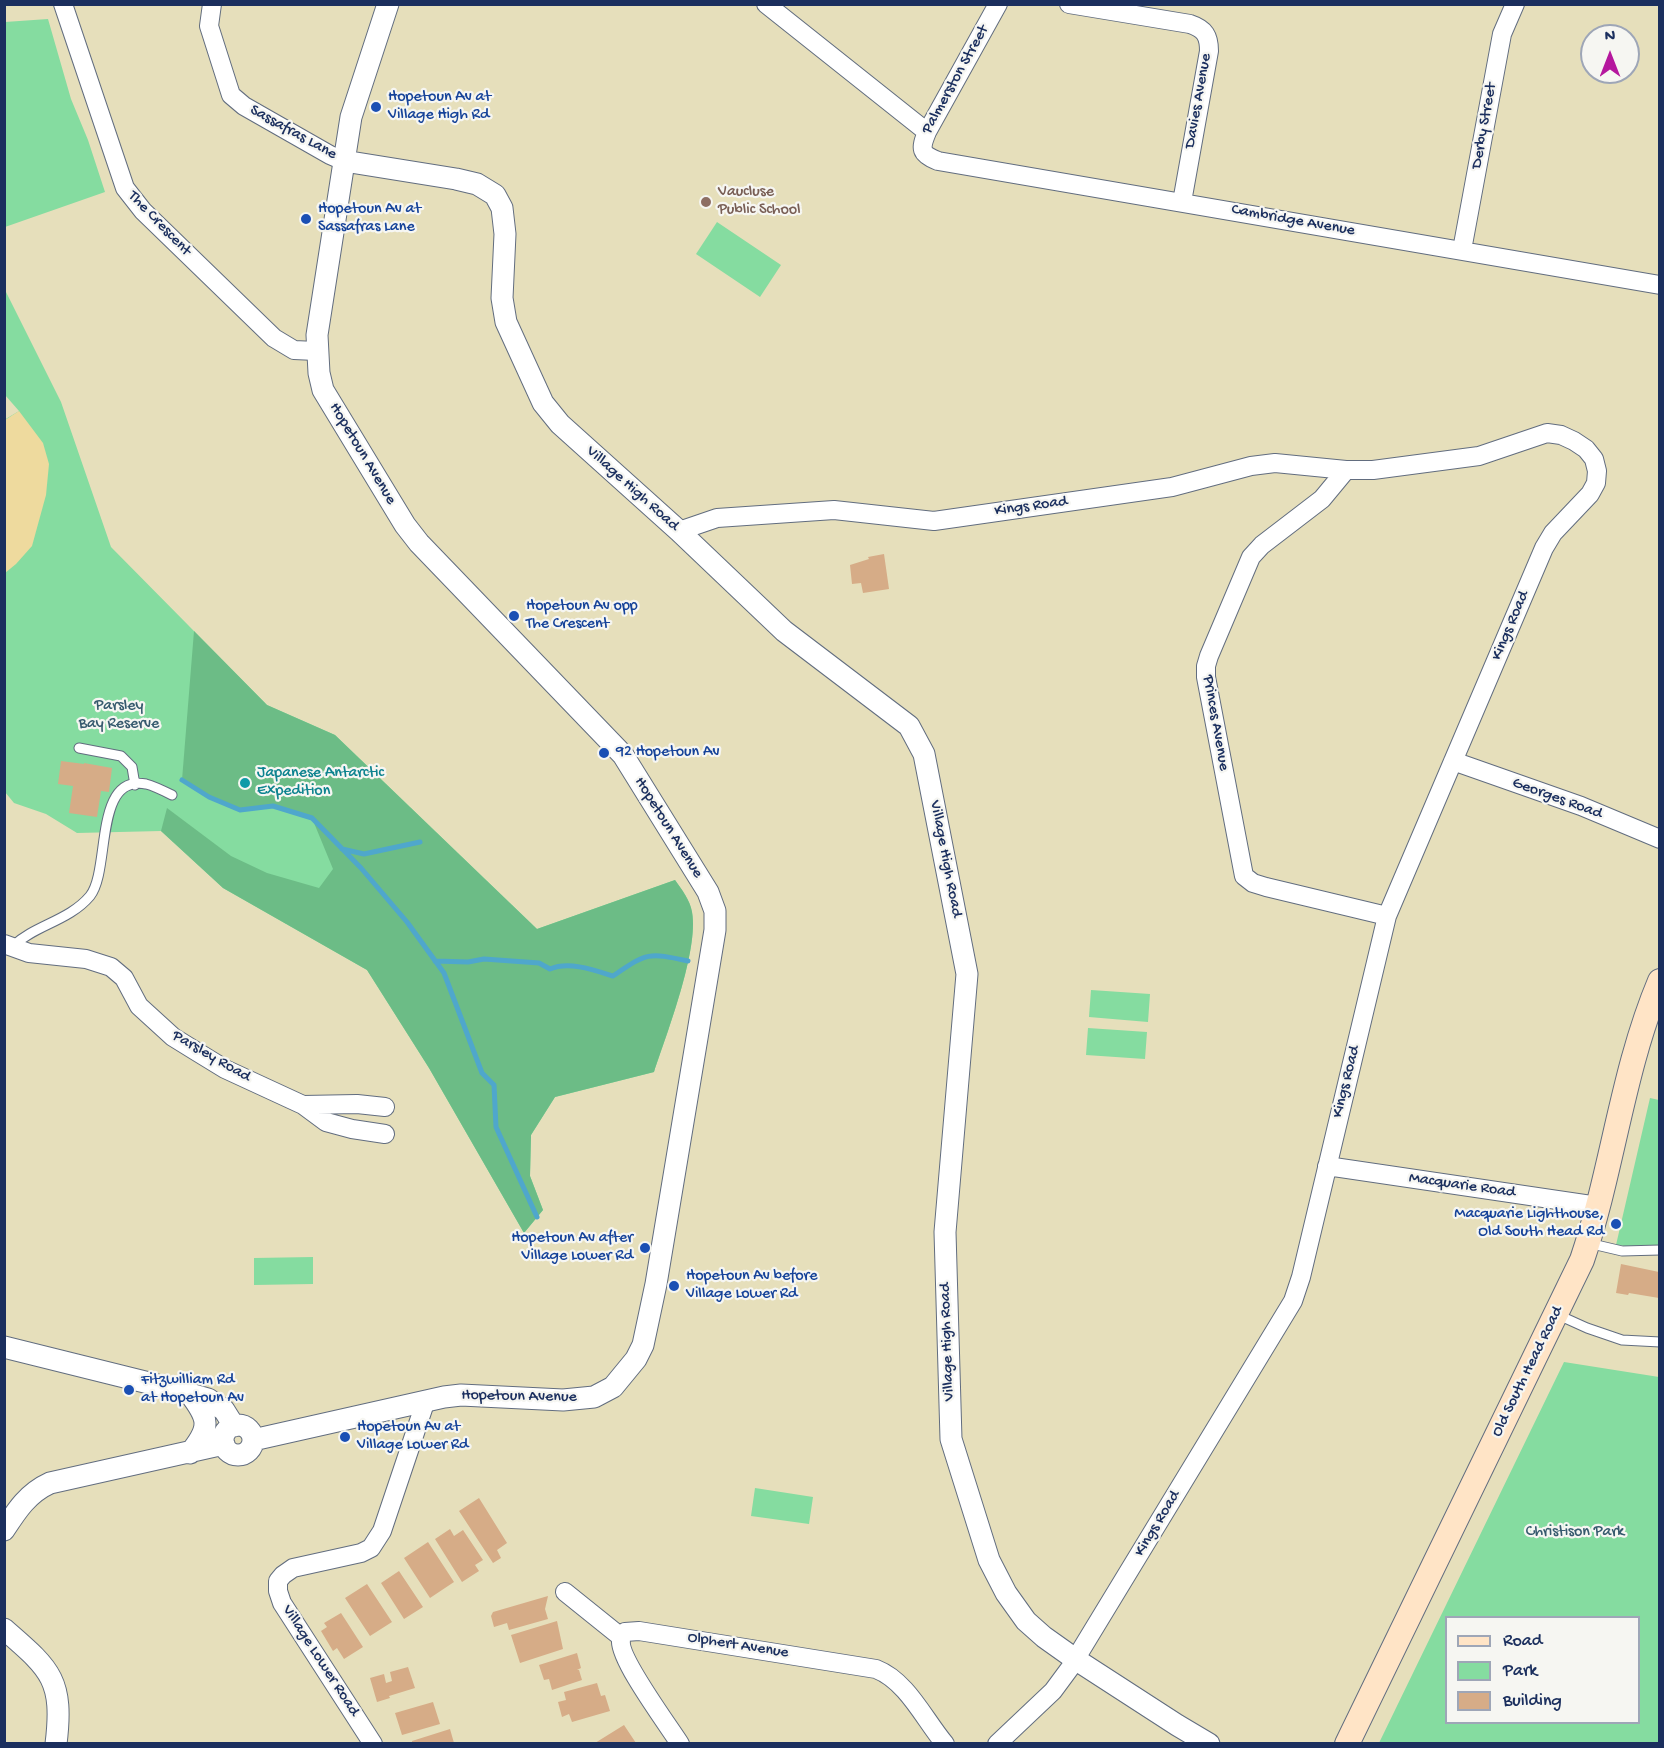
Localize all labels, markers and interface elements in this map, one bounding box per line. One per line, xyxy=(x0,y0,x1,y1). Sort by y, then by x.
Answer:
street label: Palmerston Street xyxy=(918,22,994,138)
north arrow xyxy=(1580,24,1640,84)
text: N xyxy=(1605,28,1615,47)
street label: Davies Avenue xyxy=(1181,52,1217,150)
street label: Derby Street xyxy=(1468,81,1502,171)
place label: Hopetoun Av at Village High Rd xyxy=(388,88,491,126)
marker: Hopetoun Av at Village High Rd xyxy=(369,100,383,114)
street label: Sassafras Lane xyxy=(246,101,340,165)
place label: Vaucluse Public School xyxy=(718,183,801,221)
street label: The Crescent xyxy=(123,187,195,261)
marker: Vaucluse Public School xyxy=(699,195,713,209)
place label: Hopetoun Av at Sassafras Lane xyxy=(318,200,421,238)
street label: Cambridge Avenue xyxy=(1230,201,1356,241)
marker: Hopetoun Av at Sassafras Lane xyxy=(299,212,313,226)
street label: Hopetoun Avenue xyxy=(324,400,400,508)
street label: Village High Road xyxy=(582,442,682,536)
street label: Kings Road xyxy=(993,492,1069,522)
street label: Kings Road xyxy=(1488,588,1534,664)
place label: Hopetoun Av opp The Crescent xyxy=(526,597,638,635)
marker: Hopetoun Av opp The Crescent xyxy=(507,609,521,623)
street label: Princes Avenue xyxy=(1197,674,1233,772)
park label: Parsley Bay Reserve xyxy=(79,697,159,735)
place label: 92 Hopetoun Av xyxy=(616,743,719,763)
marker: 92 Hopetoun Av xyxy=(597,746,611,760)
place label: Japanese Antarctic Expedition xyxy=(257,764,384,802)
street label: Hopetoun Avenue xyxy=(629,774,707,882)
street label: Georges Road xyxy=(1509,774,1605,824)
marker: Japanese Antarctic Expedition xyxy=(238,776,252,790)
street label: Village High Road xyxy=(924,799,966,919)
street label: Parsley Road xyxy=(168,1027,254,1087)
street label: Kings Road xyxy=(1329,1044,1365,1120)
street label: Macquarie Road xyxy=(1407,1169,1517,1203)
place label: Macquarie Lighthouse, Old South Head Rd xyxy=(1454,1205,1604,1243)
marker: Macquarie Lighthouse, Old South Head Rd xyxy=(1609,1217,1623,1231)
place label: Hopetoun Av after Village Lower Rd xyxy=(511,1229,633,1267)
marker: Hopetoun Av after Village Lower Rd xyxy=(638,1241,652,1255)
place label: Hopetoun Av before Village Lower Rd xyxy=(686,1267,817,1305)
marker: Hopetoun Av before Village Lower Rd xyxy=(667,1279,681,1293)
street label: Village High Road xyxy=(936,1282,960,1402)
street label: Old South Head Road xyxy=(1488,1304,1568,1440)
place label: Fitzwilliam Rd at Hopetoun Av xyxy=(141,1371,244,1409)
marker: Fitzwilliam Rd at Hopetoun Av xyxy=(122,1383,136,1397)
street label: Hopetoun Avenue xyxy=(461,1386,577,1408)
place label: Hopetoun Av at Village Lower Rd xyxy=(357,1418,468,1456)
marker: Hopetoun Av at Village Lower Rd xyxy=(338,1430,352,1444)
street label: Kings Road xyxy=(1131,1488,1185,1560)
park label: Christison Park xyxy=(1526,1523,1624,1543)
street label: Village Lower Road xyxy=(277,1602,363,1720)
legend xyxy=(1445,1616,1640,1724)
street label: Olphert Avenue xyxy=(686,1629,790,1663)
text: Road xyxy=(1503,1631,1542,1652)
text: Park xyxy=(1503,1661,1537,1682)
text: Building xyxy=(1503,1691,1562,1712)

